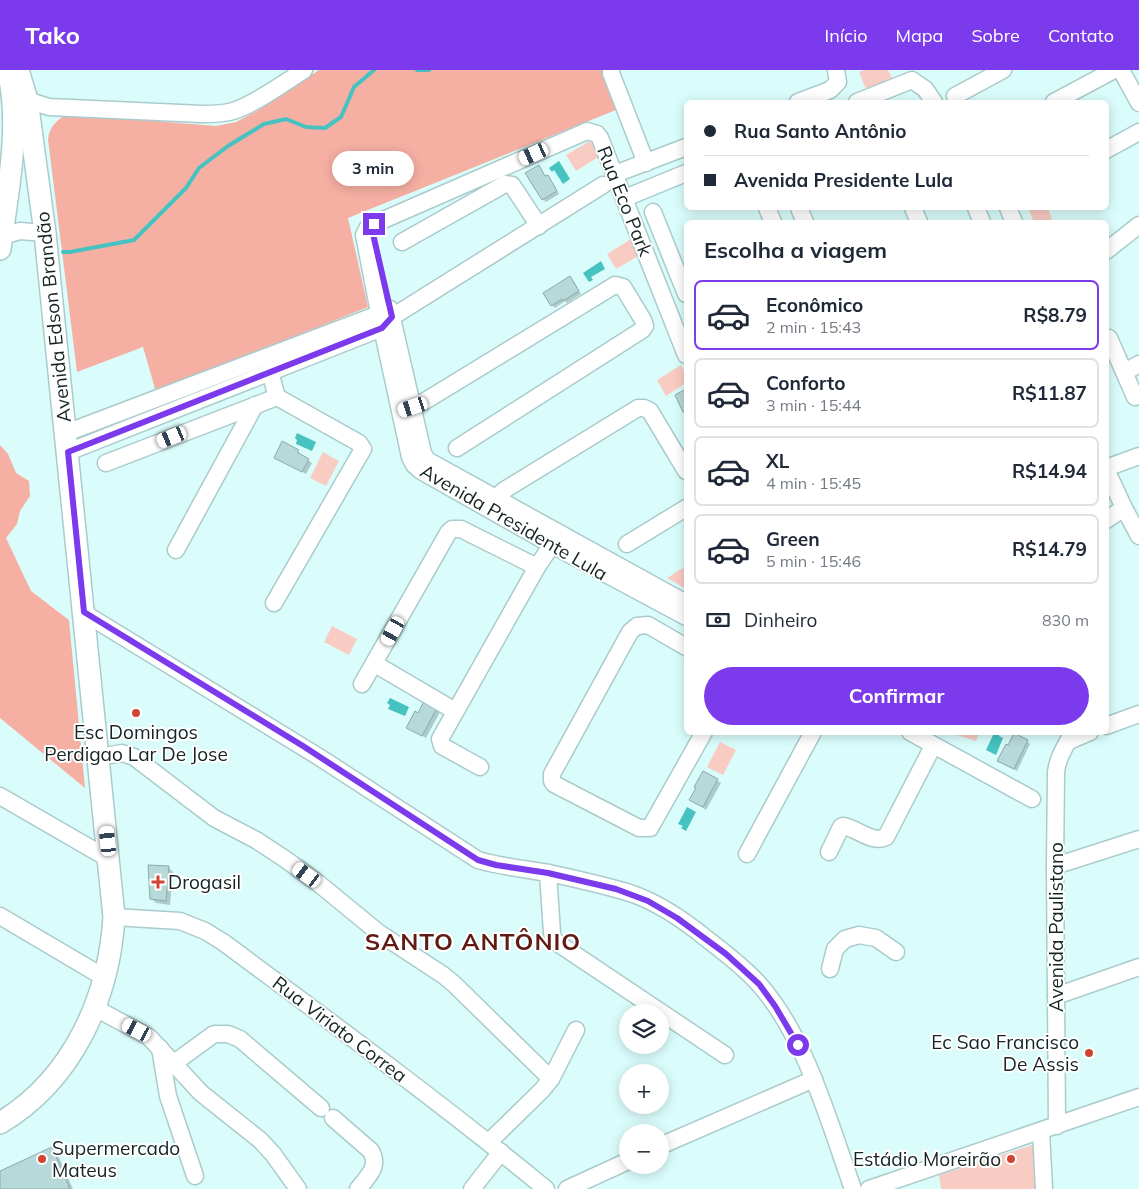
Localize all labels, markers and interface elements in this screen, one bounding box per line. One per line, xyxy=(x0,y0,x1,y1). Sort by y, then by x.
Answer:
text: Tako xyxy=(25,20,80,50)
text: Início xyxy=(825,24,868,47)
text: Mapa xyxy=(896,24,943,47)
text: Sobre xyxy=(971,24,1020,47)
text: Contato xyxy=(1048,24,1114,47)
text: Rua Santo Antônio xyxy=(734,119,906,143)
car xyxy=(517,141,550,167)
street label: Rua Eco Park xyxy=(592,142,658,260)
callout: 3 min xyxy=(333,152,415,186)
text: 3 min xyxy=(352,158,394,178)
text: Avenida Presidente Lula xyxy=(734,168,953,192)
street label: Avenida Edson Brandão xyxy=(30,210,76,424)
route end xyxy=(363,213,385,235)
text: Escolha a viagem xyxy=(704,236,887,264)
icon: car xyxy=(706,293,751,338)
text: Econômico xyxy=(766,293,863,317)
text: R$8.79 xyxy=(1023,303,1087,327)
text: 2 min · 15:43 xyxy=(766,317,861,337)
icon: car xyxy=(706,371,751,416)
text: Conforto xyxy=(766,371,845,395)
text: R$11.87 xyxy=(1012,381,1087,405)
car xyxy=(396,395,429,419)
text: 3 min · 15:44 xyxy=(766,395,861,415)
car xyxy=(155,424,188,450)
icon: car xyxy=(706,449,751,494)
text: XL xyxy=(766,449,789,473)
street label: Avenida Presidente Lula xyxy=(416,459,612,585)
text: R$14.94 xyxy=(1012,459,1087,483)
text: 4 min · 15:45 xyxy=(766,473,861,493)
icon: car xyxy=(706,527,751,572)
text: Green xyxy=(766,527,820,551)
text: R$14.79 xyxy=(1012,537,1087,561)
text: 5 min · 15:46 xyxy=(766,551,861,571)
icon: cash xyxy=(704,606,732,634)
text: Dinheiro xyxy=(744,608,817,632)
text: 830 m xyxy=(1042,610,1089,630)
car xyxy=(379,614,406,648)
button: Confirmar xyxy=(704,667,1089,725)
marker: Esc Domingos Perdigao Lar De Jose xyxy=(130,707,142,719)
place label: Esc Domingos Perdigao Lar De Jose xyxy=(44,720,228,766)
car xyxy=(98,825,117,857)
street label: Avenida Paulistano xyxy=(1044,842,1068,1012)
car xyxy=(290,860,323,890)
place label: Drogasil xyxy=(168,870,241,894)
marker: Drogasil xyxy=(152,876,164,888)
district label: SANTO ANTÔNIO xyxy=(365,926,581,956)
street label: Rua Viriato Correa xyxy=(268,971,412,1087)
map controls xyxy=(619,1004,669,1174)
button: layers xyxy=(619,1004,669,1054)
car xyxy=(120,1017,153,1043)
place label: Ec Sao Francisco De Assis xyxy=(931,1030,1079,1076)
route start xyxy=(787,1034,809,1056)
marker: Ec Sao Francisco De Assis xyxy=(1083,1047,1095,1059)
button: + xyxy=(619,1064,669,1114)
button: − xyxy=(619,1124,669,1174)
place label: Supermercado Mateus xyxy=(52,1136,180,1182)
place label: Estádio Moreirão xyxy=(853,1147,1001,1171)
marker: Supermercado Mateus xyxy=(36,1153,48,1165)
marker: Estádio Moreirão xyxy=(1005,1153,1017,1165)

